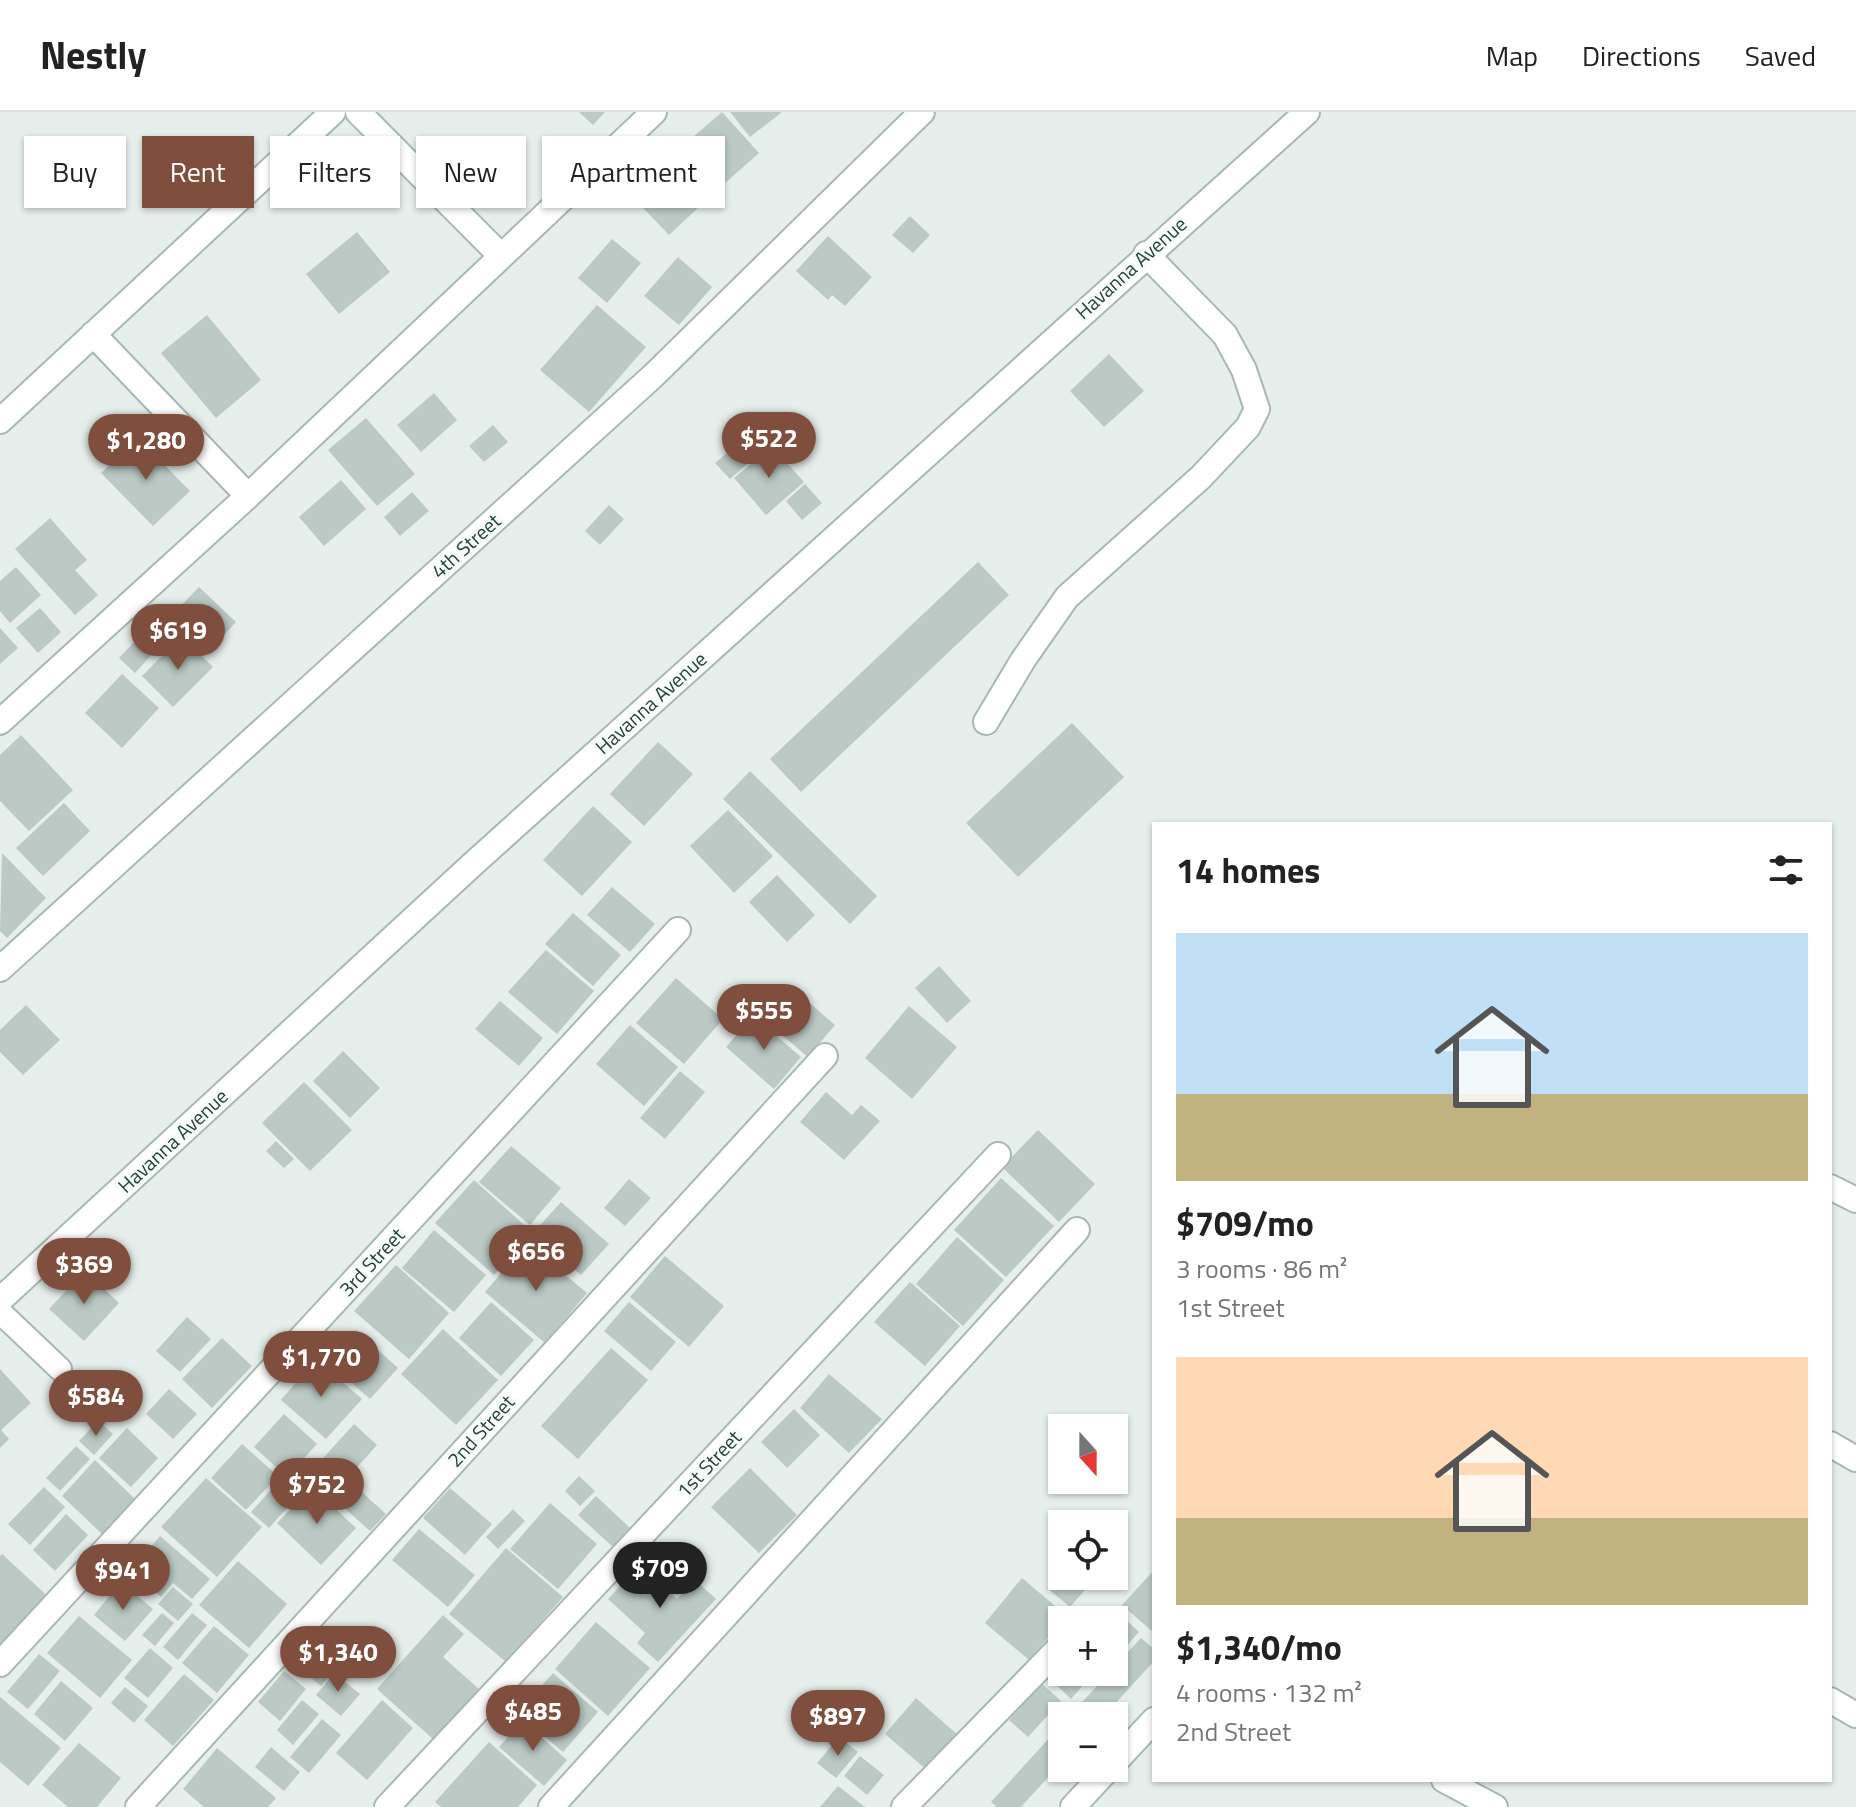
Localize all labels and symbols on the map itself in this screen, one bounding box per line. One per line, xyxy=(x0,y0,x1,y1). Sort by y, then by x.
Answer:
street label: Havanna Avenue xyxy=(1068,209,1194,326)
pin: $522 xyxy=(722,412,816,480)
pin: $1,280 xyxy=(81,414,211,482)
street label: 4th Street xyxy=(424,506,508,586)
pin: $619 xyxy=(131,604,225,672)
street label: Havanna Avenue xyxy=(588,644,714,761)
pin: $555 xyxy=(717,984,811,1052)
street label: Havanna Avenue xyxy=(110,1081,235,1200)
street label: 3rd Street xyxy=(332,1220,412,1303)
pin: $656 xyxy=(489,1225,583,1293)
pin: $369 xyxy=(37,1238,131,1306)
pin: $1,770 xyxy=(256,1331,386,1399)
pin: $584 xyxy=(49,1370,143,1438)
street label: 2nd Street xyxy=(440,1387,522,1474)
north arrow xyxy=(1048,1414,1128,1494)
street label: 1st Street xyxy=(669,1423,748,1505)
pin: $752 xyxy=(270,1458,364,1526)
pin: $709 xyxy=(613,1542,707,1610)
pin: $941 xyxy=(76,1544,170,1612)
pin: $1,340 xyxy=(273,1626,403,1694)
pin: $485 xyxy=(486,1685,580,1753)
pin: $897 xyxy=(791,1690,885,1758)

